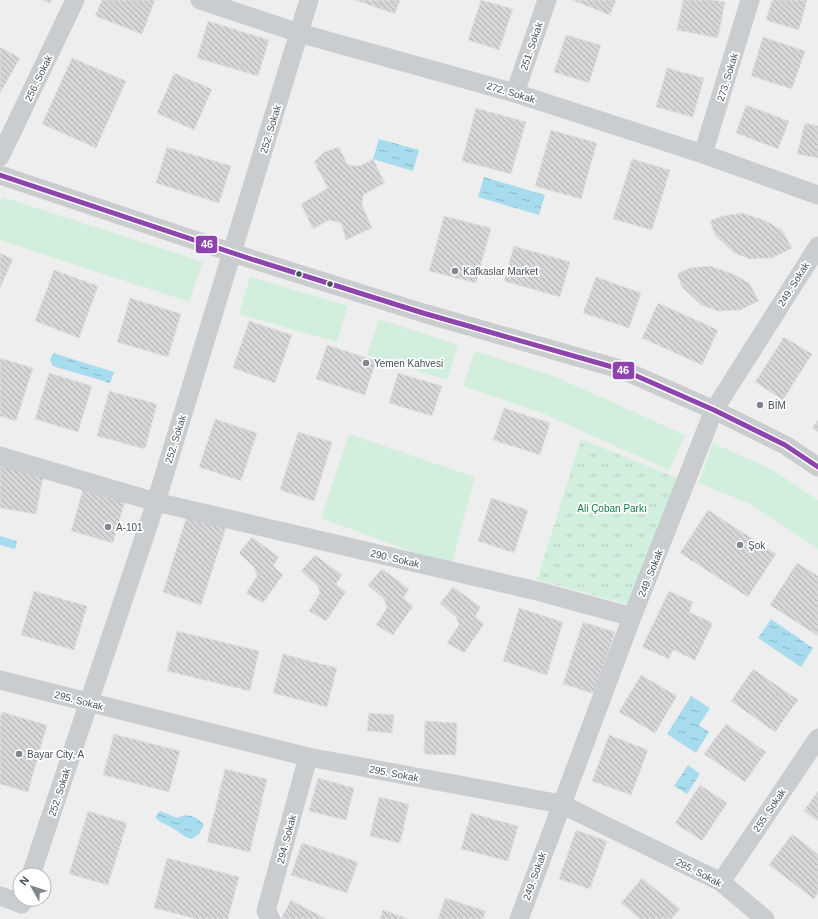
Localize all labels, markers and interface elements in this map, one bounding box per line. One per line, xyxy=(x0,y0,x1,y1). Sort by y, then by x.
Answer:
street label: 251. Sokak xyxy=(518,20,545,72)
street label: 273. Sokak xyxy=(715,51,740,103)
street label: 256. Sokak xyxy=(23,52,55,103)
street label: 272. Sokak xyxy=(485,80,537,105)
street label: 252. Sokak xyxy=(258,103,283,155)
line badge: 46 xyxy=(195,235,218,254)
text: 46 xyxy=(201,238,213,250)
street label: 249. Sokak xyxy=(775,259,812,308)
marker: Kafkaslar Market xyxy=(450,266,460,276)
place label: Kafkaslar Market xyxy=(463,266,538,277)
unlabelled marker xyxy=(294,269,304,279)
unlabelled marker xyxy=(325,279,335,289)
marker: Yemen Kahvesi xyxy=(361,358,371,368)
place label: Yemen Kahvesi xyxy=(374,358,443,369)
line badge: 46 xyxy=(612,361,635,380)
text: 46 xyxy=(617,364,629,376)
place label: BİM xyxy=(768,399,786,411)
marker: BİM xyxy=(755,400,765,410)
street label: 252. Sokak xyxy=(163,413,188,465)
park label: Ali Çoban Parkı xyxy=(577,503,647,514)
marker: A-101 xyxy=(103,522,113,532)
place label: A-101 xyxy=(116,522,143,533)
marker: Şok xyxy=(735,540,745,550)
place label: Şok xyxy=(748,540,766,551)
street label: 290. Sokak xyxy=(369,547,421,570)
street label: 249. Sokak xyxy=(636,547,665,598)
street label: 295. Sokak xyxy=(53,689,105,713)
marker: Bayar City, A xyxy=(14,749,24,759)
place label: Bayar City, A xyxy=(27,749,84,760)
street label: 295. Sokak xyxy=(368,763,420,784)
street label: 252. Sokak xyxy=(47,766,73,818)
street label: 255. Sokak xyxy=(751,786,789,834)
street label: 294. Sokak xyxy=(275,813,299,865)
street label: 249. Sokak xyxy=(521,850,549,902)
street label: 295. Sokak xyxy=(674,856,724,889)
north arrow xyxy=(12,867,52,907)
text: N xyxy=(17,874,31,888)

